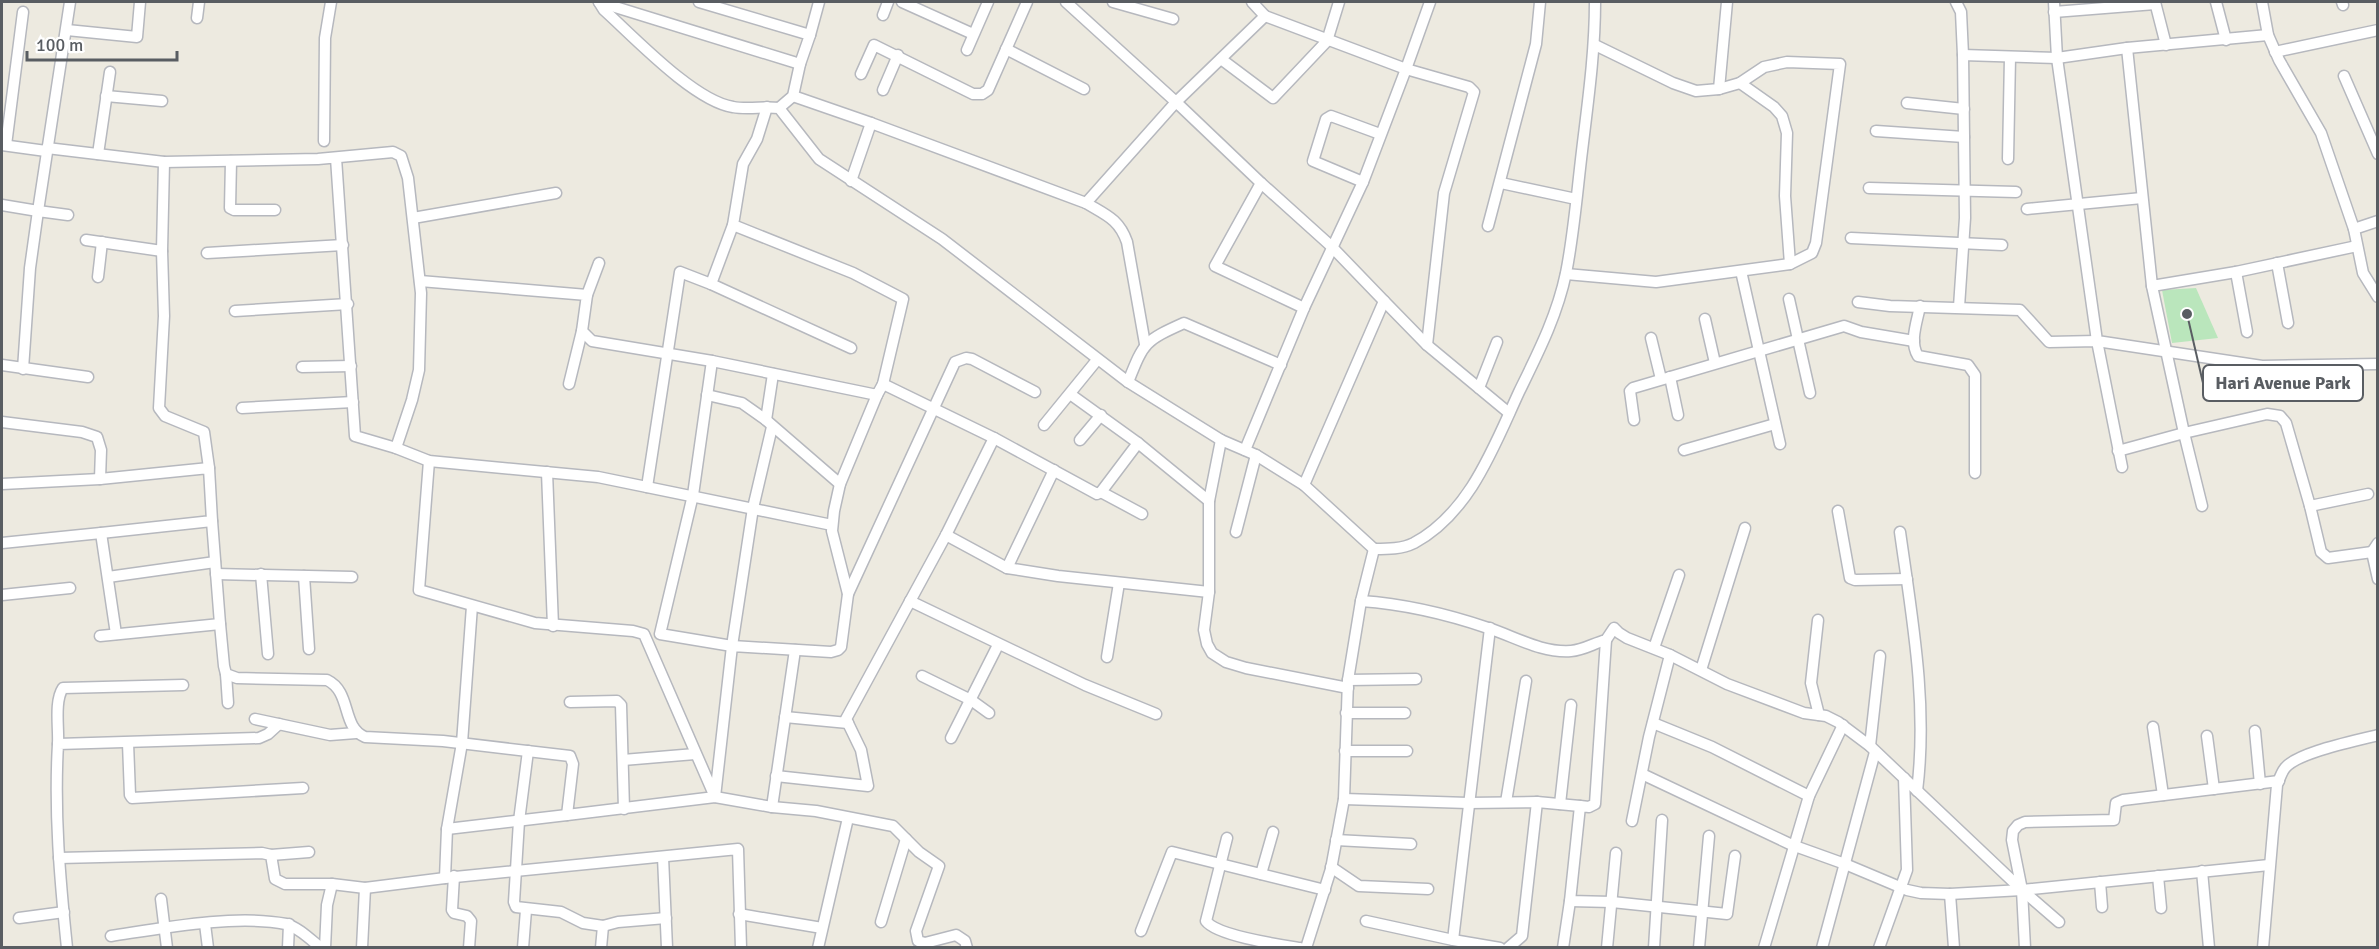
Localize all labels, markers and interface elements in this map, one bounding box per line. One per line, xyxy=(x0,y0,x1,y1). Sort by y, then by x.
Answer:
scale bar xyxy=(27,24,177,62)
text: 100 m xyxy=(36,34,83,56)
callout: Hari Avenue Park xyxy=(2203,365,2363,401)
text: Hari Avenue Park xyxy=(2215,372,2351,394)

